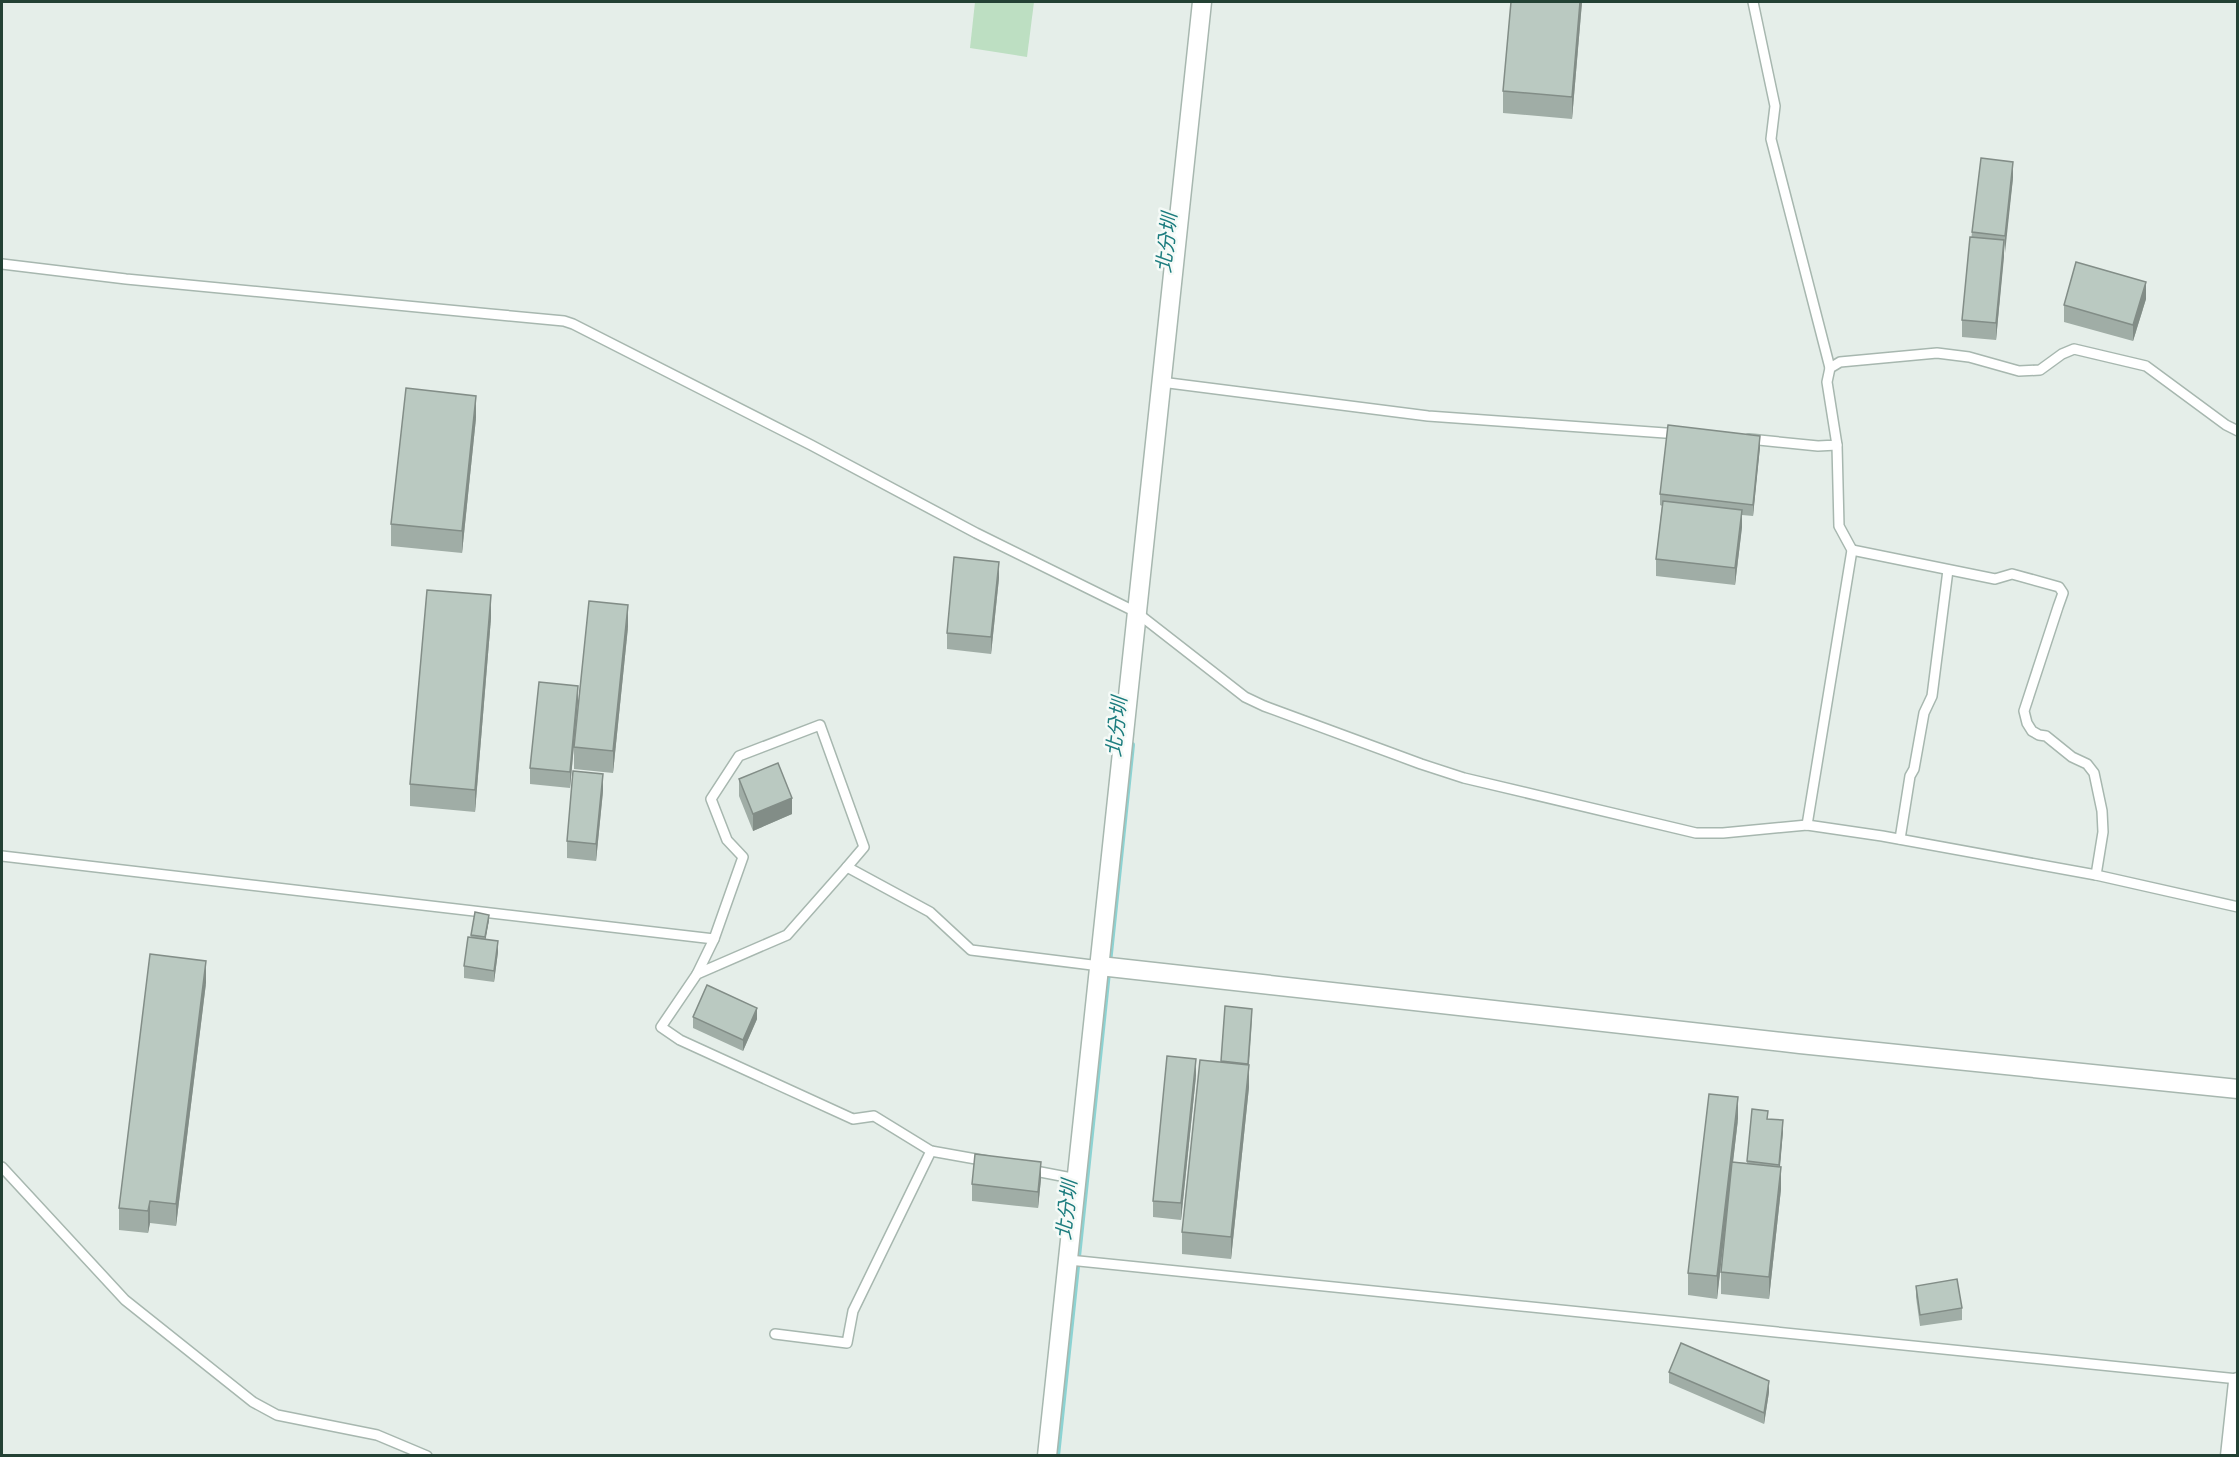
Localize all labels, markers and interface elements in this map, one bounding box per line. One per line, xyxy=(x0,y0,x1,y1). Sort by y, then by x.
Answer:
water label: 北分圳 xyxy=(1151,209,1181,274)
water label: 北分圳 xyxy=(1101,693,1131,758)
water label: 北分圳 xyxy=(1051,1176,1081,1241)

